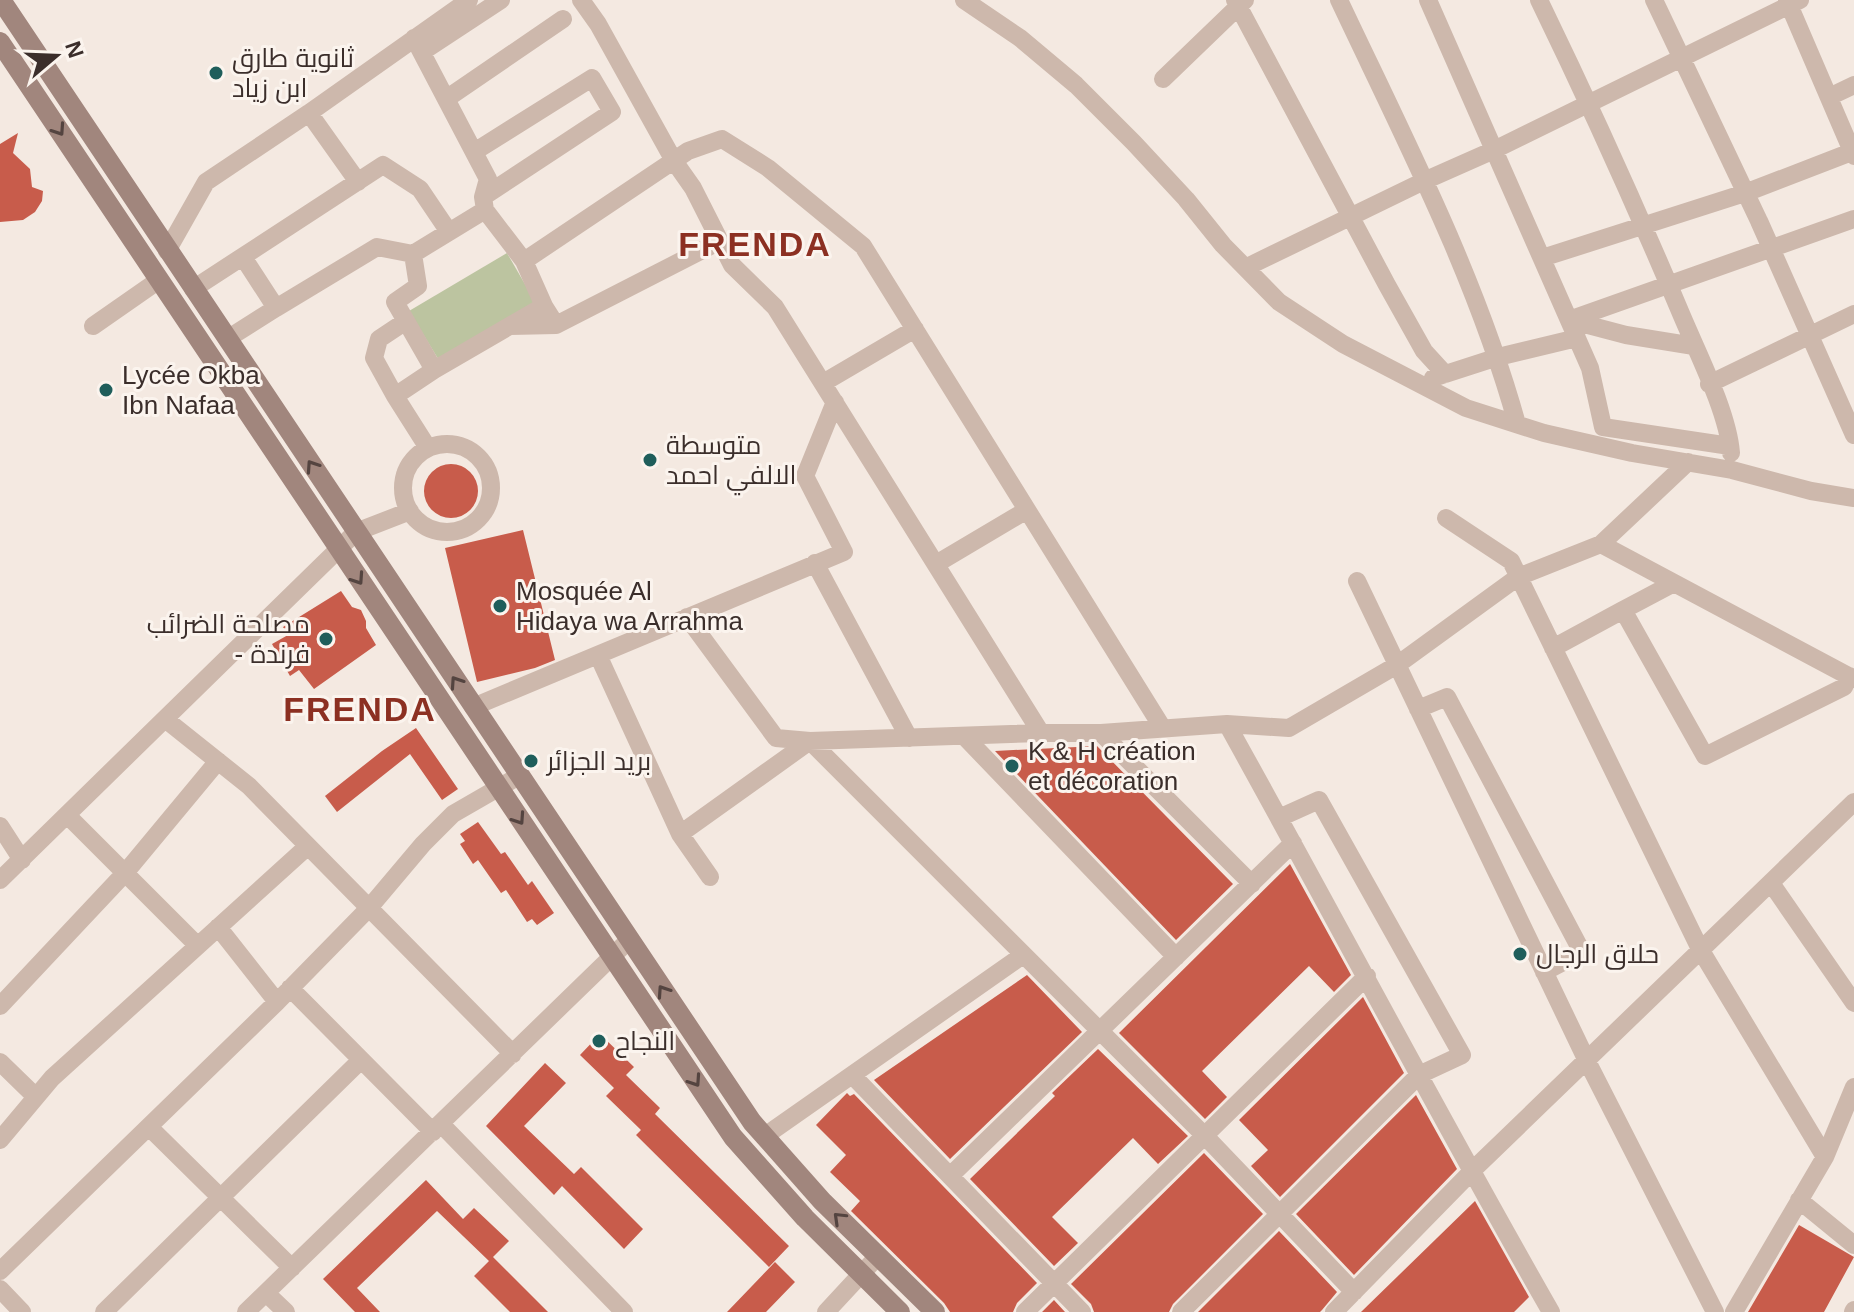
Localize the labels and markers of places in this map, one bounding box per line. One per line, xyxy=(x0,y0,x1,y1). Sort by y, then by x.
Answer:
place label: ثانوية طارق ابن زياد xyxy=(232,43,354,104)
marker: ثانوية طارق ابن زياد xyxy=(207,64,225,82)
place label: Lycée Okba Ibn Nafaa xyxy=(122,360,260,420)
marker: Lycée Okba Ibn Nafaa xyxy=(97,381,115,399)
place label: متوسطة الالفي احمد xyxy=(666,430,797,496)
marker: متوسطة الالفي احمد xyxy=(641,451,659,469)
place label: Mosquée Al Hidaya wa Arrahma xyxy=(516,576,743,636)
marker: Mosquée Al Hidaya wa Arrahma xyxy=(491,597,509,615)
place label: مصلحة الضرائب - فرندة xyxy=(147,609,310,669)
marker: مصلحة الضرائب - فرندة xyxy=(317,630,335,648)
place label: K & H création et décoration xyxy=(1028,736,1196,796)
place label: بريد الجزائر xyxy=(545,746,651,776)
marker: بريد الجزائر xyxy=(522,752,540,770)
marker: K & H création et décoration xyxy=(1003,757,1021,775)
place label: حلاق الرجال xyxy=(1536,939,1659,970)
marker: حلاق الرجال xyxy=(1511,945,1529,963)
place label: النجاح xyxy=(615,1026,675,1058)
marker: النجاح xyxy=(590,1032,608,1050)

